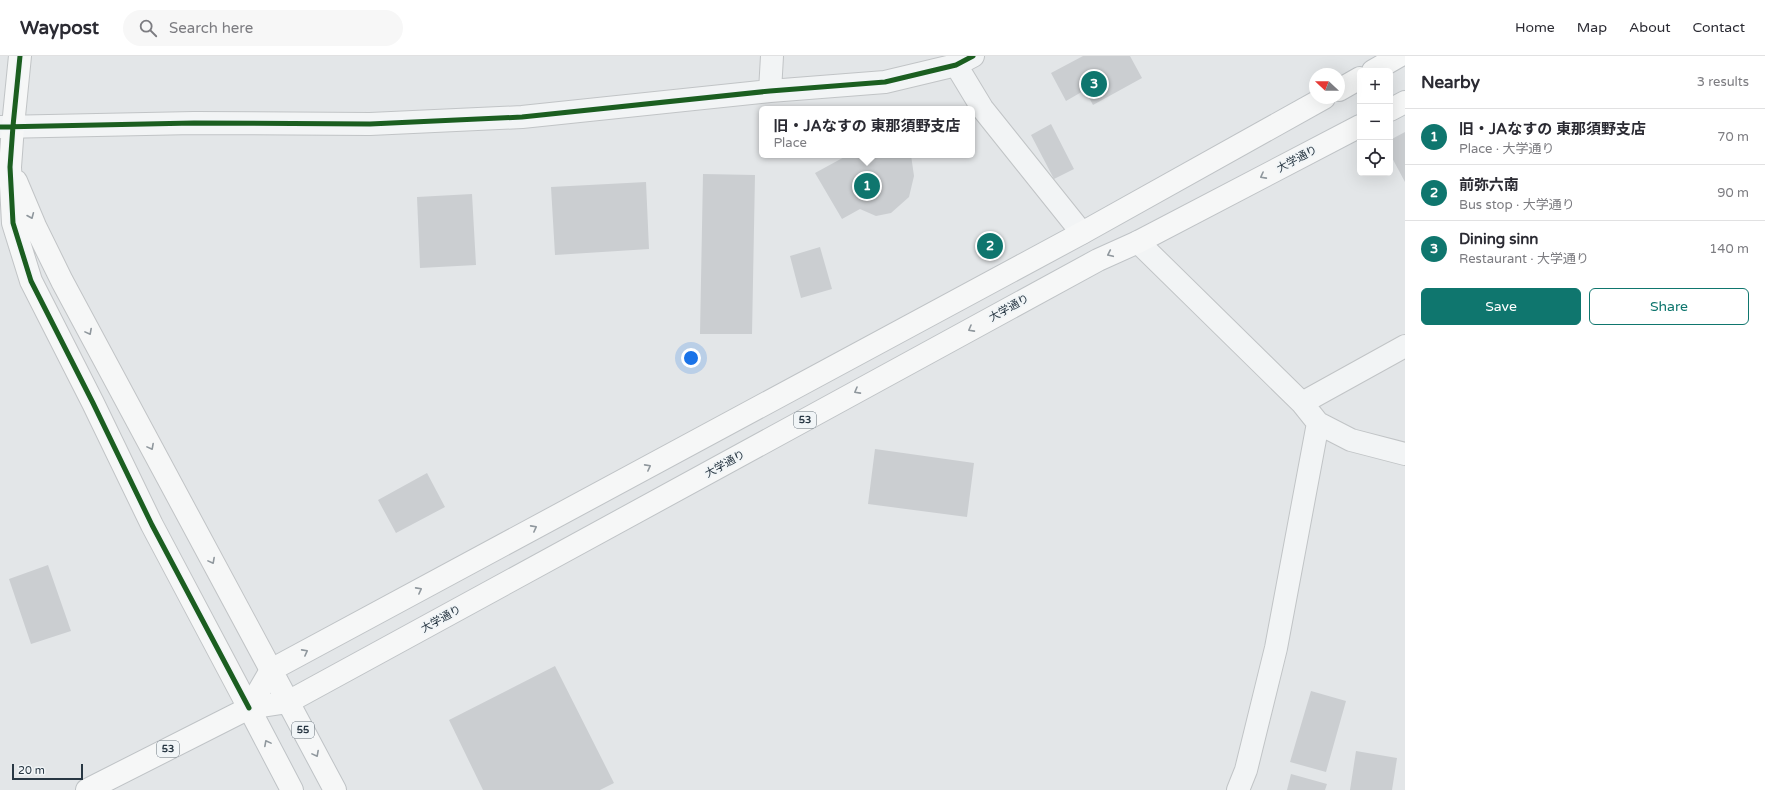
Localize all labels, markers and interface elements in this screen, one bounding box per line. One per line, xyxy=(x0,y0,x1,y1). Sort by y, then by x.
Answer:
search box xyxy=(123,10,403,46)
text: Waypost xyxy=(20,17,99,39)
icon: search xyxy=(137,17,159,39)
text: Search here xyxy=(169,19,253,37)
text: Home xyxy=(1515,19,1555,36)
text: Map xyxy=(1577,19,1607,36)
text: About xyxy=(1629,19,1671,36)
text: Contact xyxy=(1693,19,1745,36)
north arrow xyxy=(1309,68,1345,104)
map controls xyxy=(1357,68,1393,176)
button: + xyxy=(1357,68,1393,104)
pin: 3 xyxy=(1081,69,1107,99)
text: Nearby xyxy=(1421,72,1480,93)
text: 3 results xyxy=(1697,74,1749,90)
button: − xyxy=(1357,104,1393,140)
popup xyxy=(759,106,975,158)
text: 旧・JAなすの 東那須野支店 xyxy=(773,117,961,135)
text: 旧・JAなすの 東那須野支店 xyxy=(1459,120,1646,138)
text: 1 xyxy=(1430,129,1438,145)
text: 70 m xyxy=(1717,129,1749,145)
text: Place xyxy=(773,135,807,151)
button: locate xyxy=(1357,140,1393,176)
text: Place · 大学通り xyxy=(1459,141,1555,157)
street label: 大学通り xyxy=(1275,143,1319,175)
pin: 1 xyxy=(854,171,880,201)
one-way arrow xyxy=(1260,171,1268,179)
text: 前弥六南 xyxy=(1459,176,1519,194)
text: 2 xyxy=(1430,185,1438,201)
text: 90 m xyxy=(1717,185,1749,201)
text: Bus stop · 大学通り xyxy=(1459,197,1575,213)
one-way arrow xyxy=(26,213,34,220)
text: Dining sinn xyxy=(1459,230,1538,248)
pin: 2 xyxy=(977,231,1003,261)
text: 3 xyxy=(1430,241,1438,257)
text: 140 m xyxy=(1709,241,1749,257)
one-way arrow xyxy=(1107,249,1114,257)
text: Restaurant · 大学通り xyxy=(1459,251,1589,267)
button: Save xyxy=(1421,288,1581,325)
button: Share xyxy=(1589,288,1749,325)
street label: 大学通り xyxy=(987,292,1031,324)
one-way arrow xyxy=(968,324,975,332)
one-way arrow xyxy=(85,328,92,335)
your location xyxy=(681,348,701,368)
one-way arrow xyxy=(854,387,861,394)
road number: 53 xyxy=(794,412,816,428)
one-way arrow xyxy=(146,443,153,450)
street label: 大学通り xyxy=(703,448,747,480)
one-way arrow xyxy=(644,464,651,471)
one-way arrow xyxy=(530,526,537,533)
one-way arrow xyxy=(208,557,215,565)
one-way arrow xyxy=(415,587,423,595)
street label: 大学通り xyxy=(419,603,463,635)
one-way arrow xyxy=(301,649,308,656)
road number: 55 xyxy=(292,722,314,738)
one-way arrow xyxy=(264,740,272,747)
road number: 53 xyxy=(157,741,179,757)
one-way arrow xyxy=(311,750,318,757)
scale bar xyxy=(12,762,83,781)
text: 20 m xyxy=(18,764,45,777)

